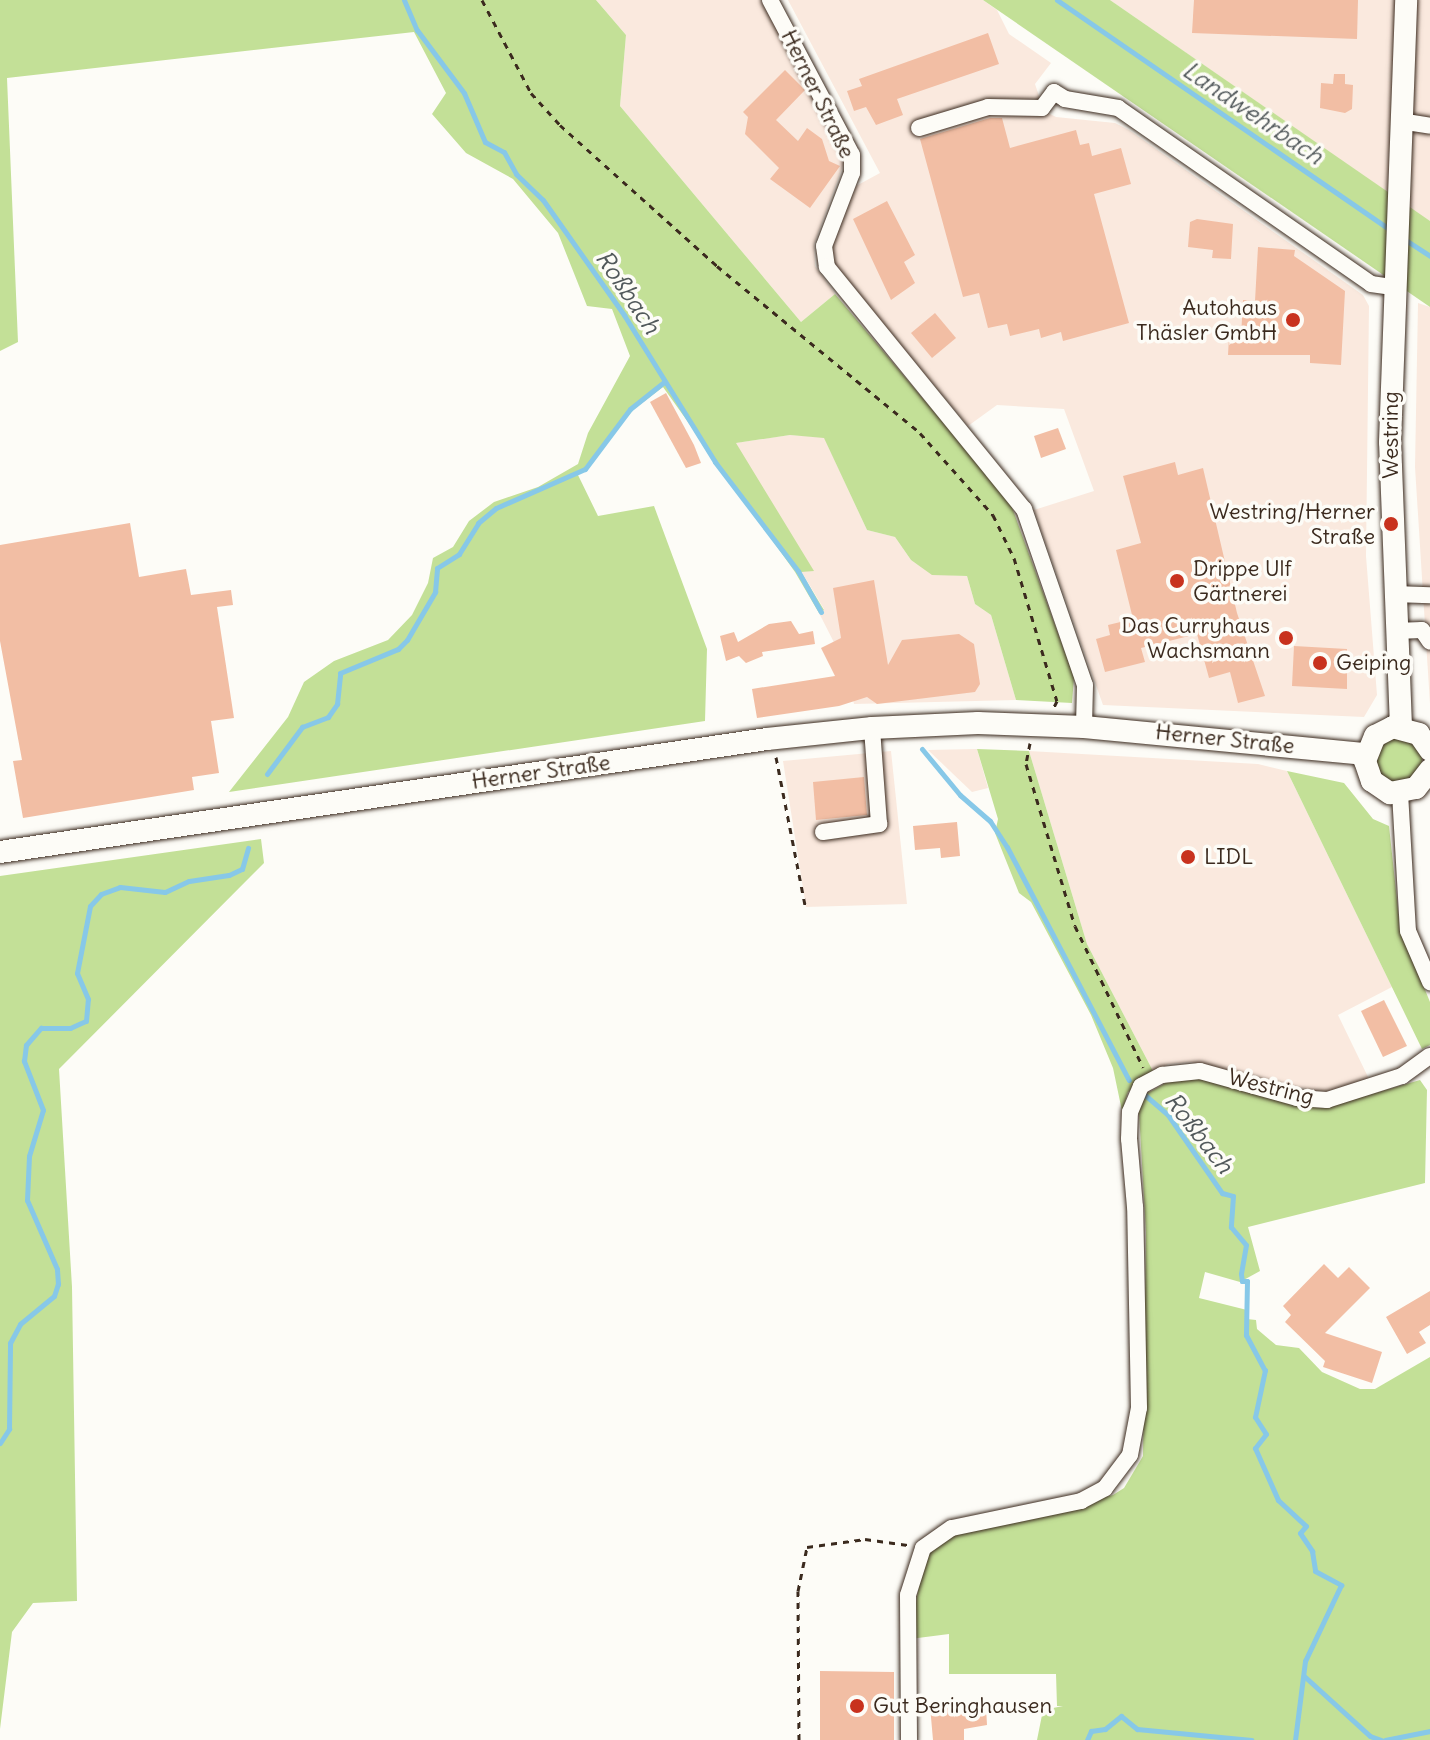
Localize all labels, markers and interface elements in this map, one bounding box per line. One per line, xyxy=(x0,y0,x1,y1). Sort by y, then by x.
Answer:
street label: Herner Straße xyxy=(776,25,860,163)
water label: Landwehrbach xyxy=(1177,56,1329,170)
water label: Roßbach xyxy=(590,245,666,339)
place label: Autohaus Thäsler GmbH xyxy=(1136,294,1277,346)
marker: Autohaus Thäsler GmbH xyxy=(1284,311,1302,329)
street label: Westring xyxy=(1378,391,1404,479)
place label: Westring/Herner Straße xyxy=(1210,498,1375,550)
marker: Westring/Herner Straße xyxy=(1382,515,1400,533)
place label: Drippe Ulf Gärtnerei xyxy=(1193,555,1292,606)
marker: Drippe Ulf Gärtnerei xyxy=(1168,572,1186,590)
place label: Das Curryhaus Wachsmann xyxy=(1121,612,1270,664)
marker: Das Curryhaus Wachsmann xyxy=(1277,629,1295,647)
place label: Geiping xyxy=(1336,650,1411,676)
marker: Geiping xyxy=(1311,654,1329,672)
street label: Herner Straße xyxy=(1154,719,1296,759)
street label: Herner Straße xyxy=(470,749,612,795)
place label: LIDL xyxy=(1204,844,1253,870)
marker: LIDL xyxy=(1179,848,1197,866)
street label: Westring xyxy=(1225,1064,1317,1110)
water label: Roßbach xyxy=(1159,1087,1239,1179)
place label: Gut Beringhausen xyxy=(873,1693,1052,1719)
marker: Gut Beringhausen xyxy=(848,1697,866,1715)

